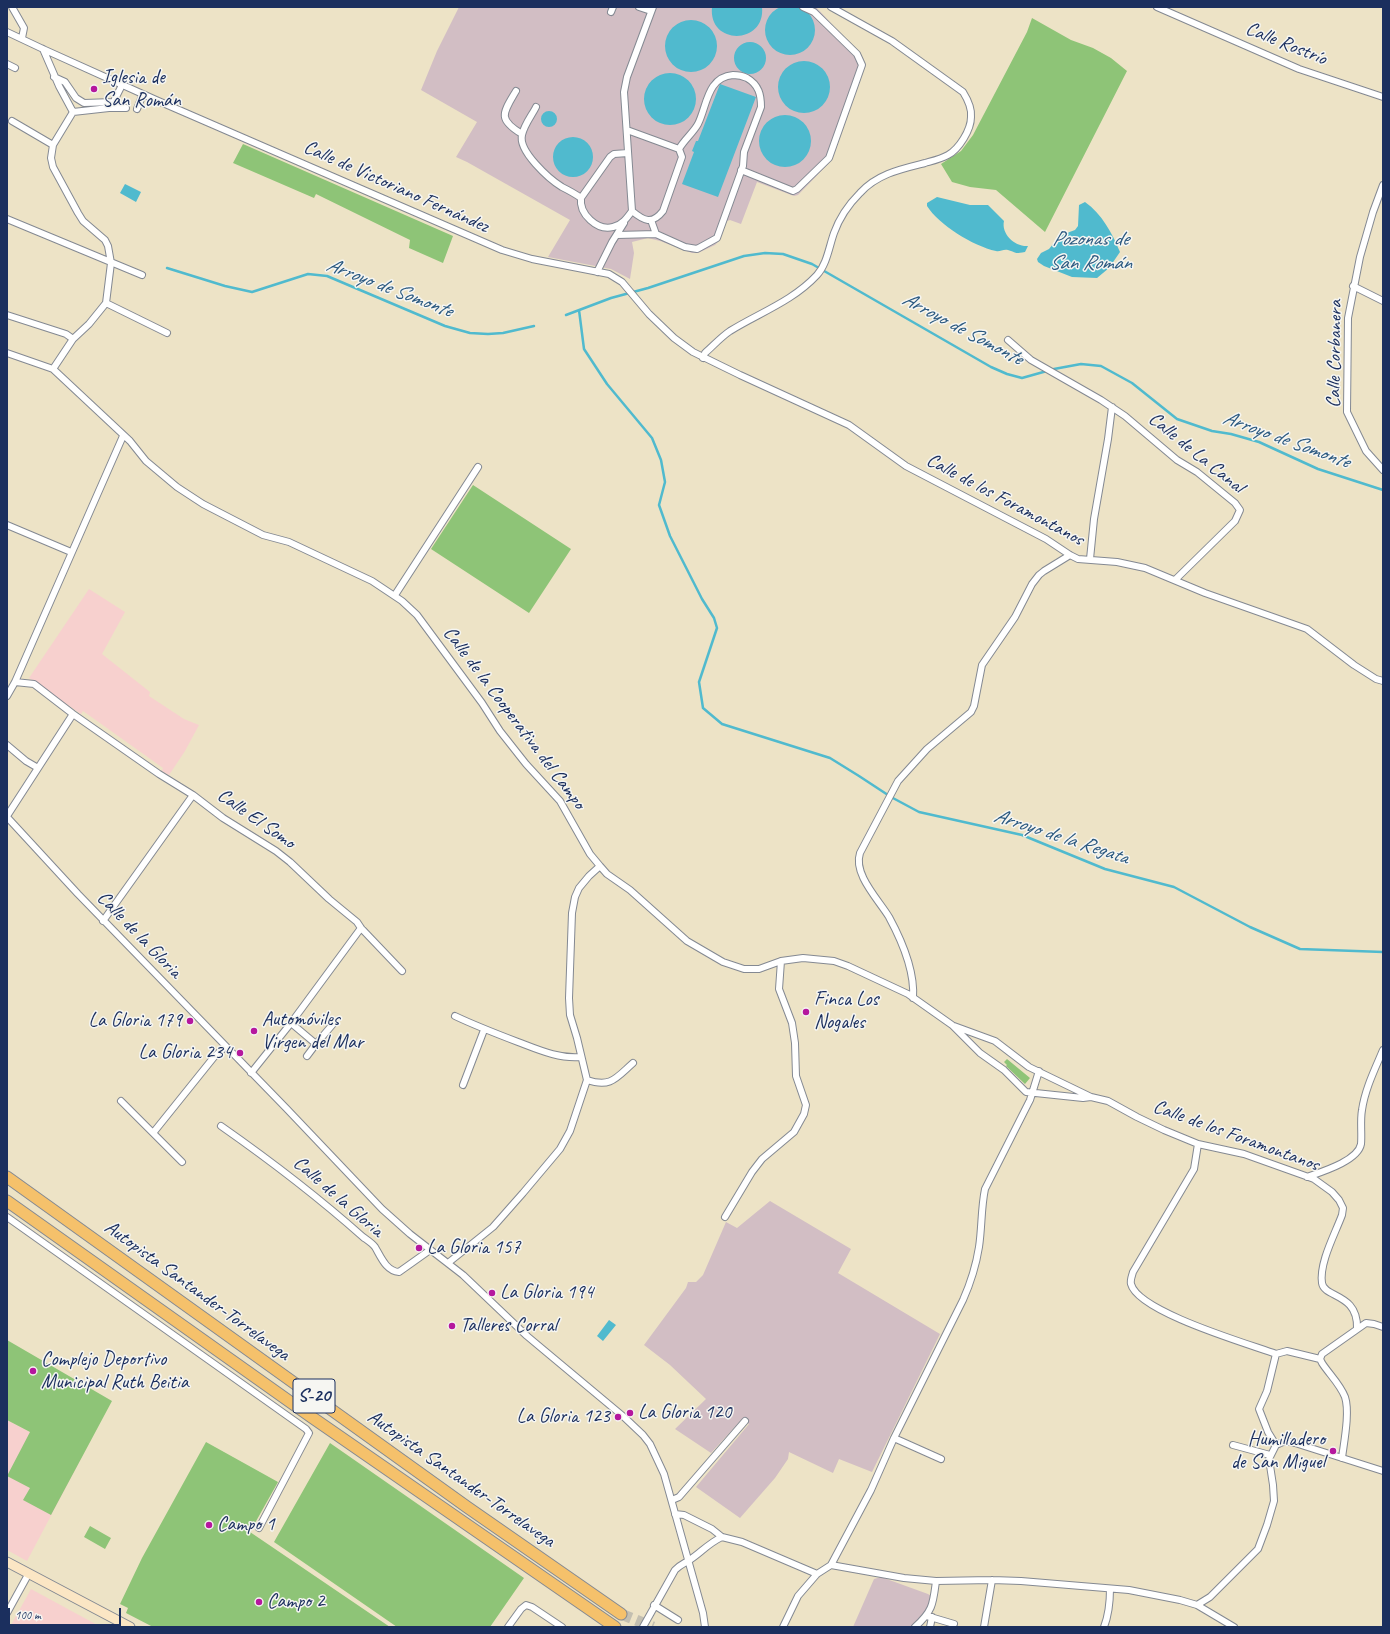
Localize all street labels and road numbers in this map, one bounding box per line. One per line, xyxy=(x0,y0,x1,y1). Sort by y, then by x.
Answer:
street label: Calle Rostrío xyxy=(1242,17,1330,71)
street label: Calle de Victoriano Fernández xyxy=(300,135,492,239)
street label: Calle Corbanera xyxy=(1322,300,1348,408)
street label: Calle de La Canal xyxy=(1143,407,1249,499)
street label: Calle de los Foramontanos xyxy=(922,448,1088,552)
street label: Calle de la Cooperativa del Campo xyxy=(437,622,591,814)
street label: Calle El Somo xyxy=(212,783,300,855)
street label: Calle de la Gloria xyxy=(91,886,187,984)
street label: Calle de los Foramontanos xyxy=(1150,1095,1322,1177)
street label: Calle de la Gloria xyxy=(288,1151,388,1243)
street label: Autopista Santander-Torrelavega xyxy=(100,1216,294,1366)
road number: S-20 xyxy=(293,1379,335,1413)
street label: Autopista Santander-Torrelavega xyxy=(363,1405,559,1553)

